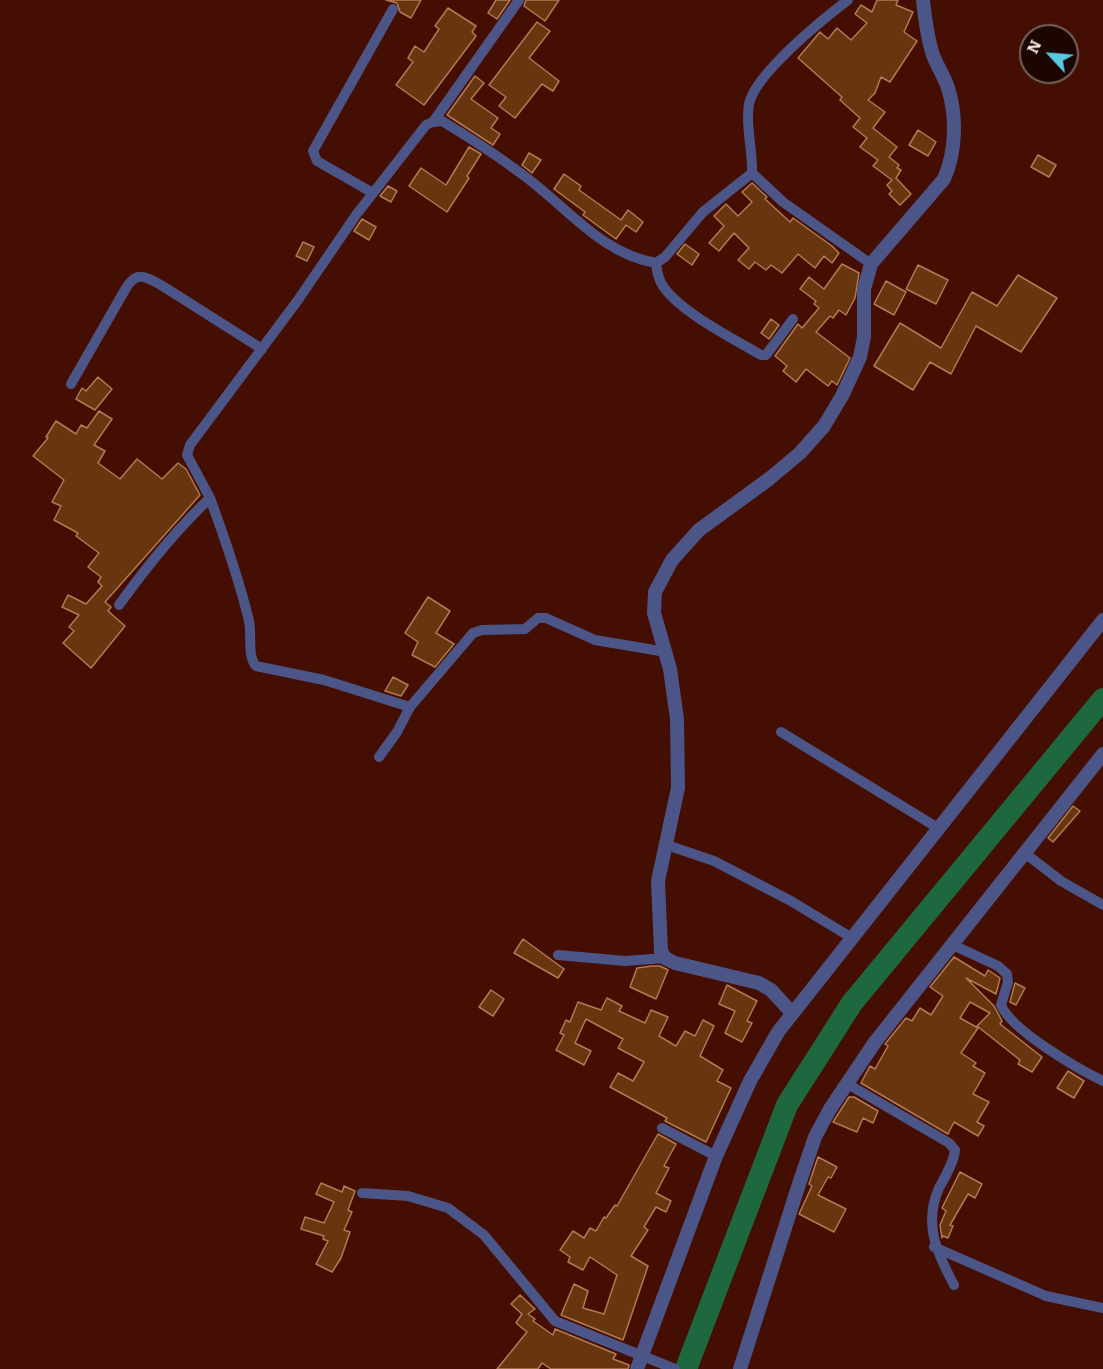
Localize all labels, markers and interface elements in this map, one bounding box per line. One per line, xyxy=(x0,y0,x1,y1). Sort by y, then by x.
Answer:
north arrow xyxy=(1019,24,1079,84)
text: N xyxy=(1023,37,1045,56)

